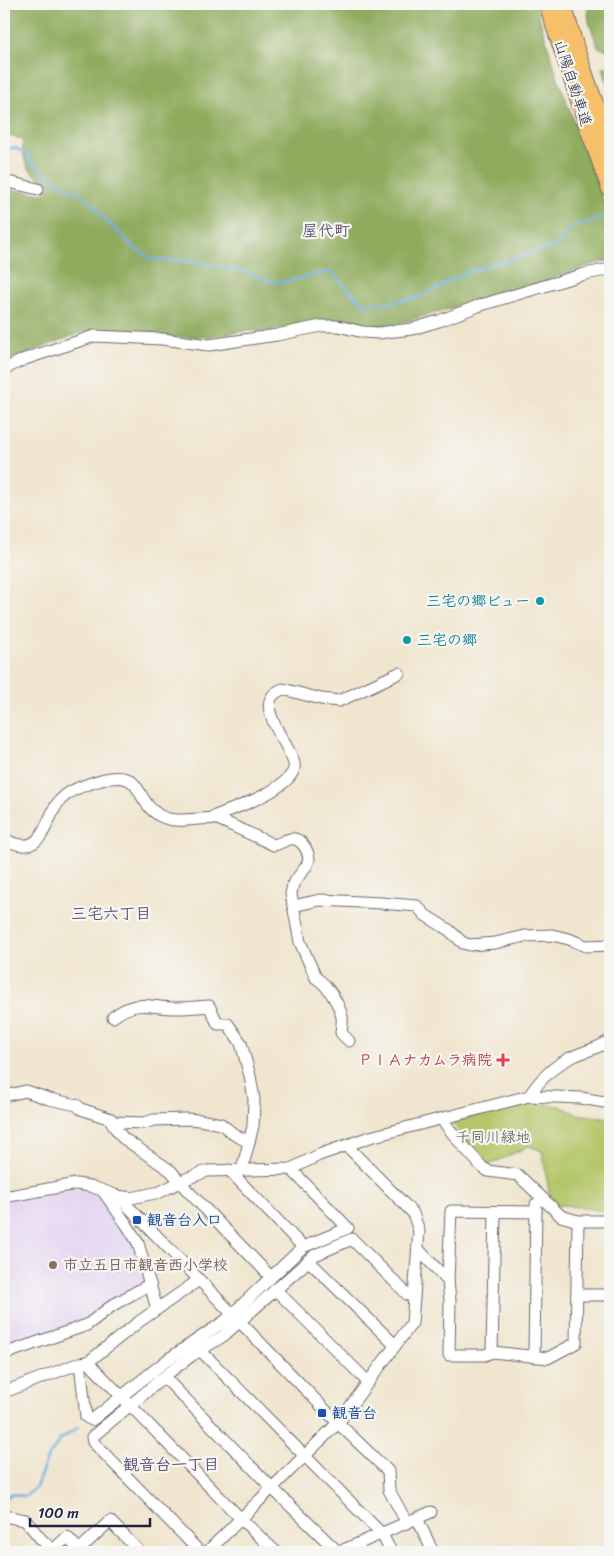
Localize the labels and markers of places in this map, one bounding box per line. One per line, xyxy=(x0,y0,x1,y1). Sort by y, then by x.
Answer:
place label: 三宅の郷ビュー xyxy=(426,588,530,614)
marker: 三宅の郷ビュー xyxy=(534,595,546,607)
place label: 三宅の郷 xyxy=(417,627,477,653)
marker: 三宅の郷 xyxy=(401,634,413,646)
place label: ＰＩＡナカムラ病院 xyxy=(358,1047,492,1073)
marker: ＰＩＡナカムラ病院 xyxy=(496,1053,510,1067)
place label: 観音台入口 xyxy=(147,1207,222,1233)
marker: 観音台入口 xyxy=(131,1214,143,1226)
place label: 市立五日市観音西小学校 xyxy=(63,1252,228,1278)
marker: 市立五日市観音西小学校 xyxy=(47,1259,59,1271)
place label: 観音台 xyxy=(332,1400,377,1426)
marker: 観音台 xyxy=(316,1407,328,1419)

